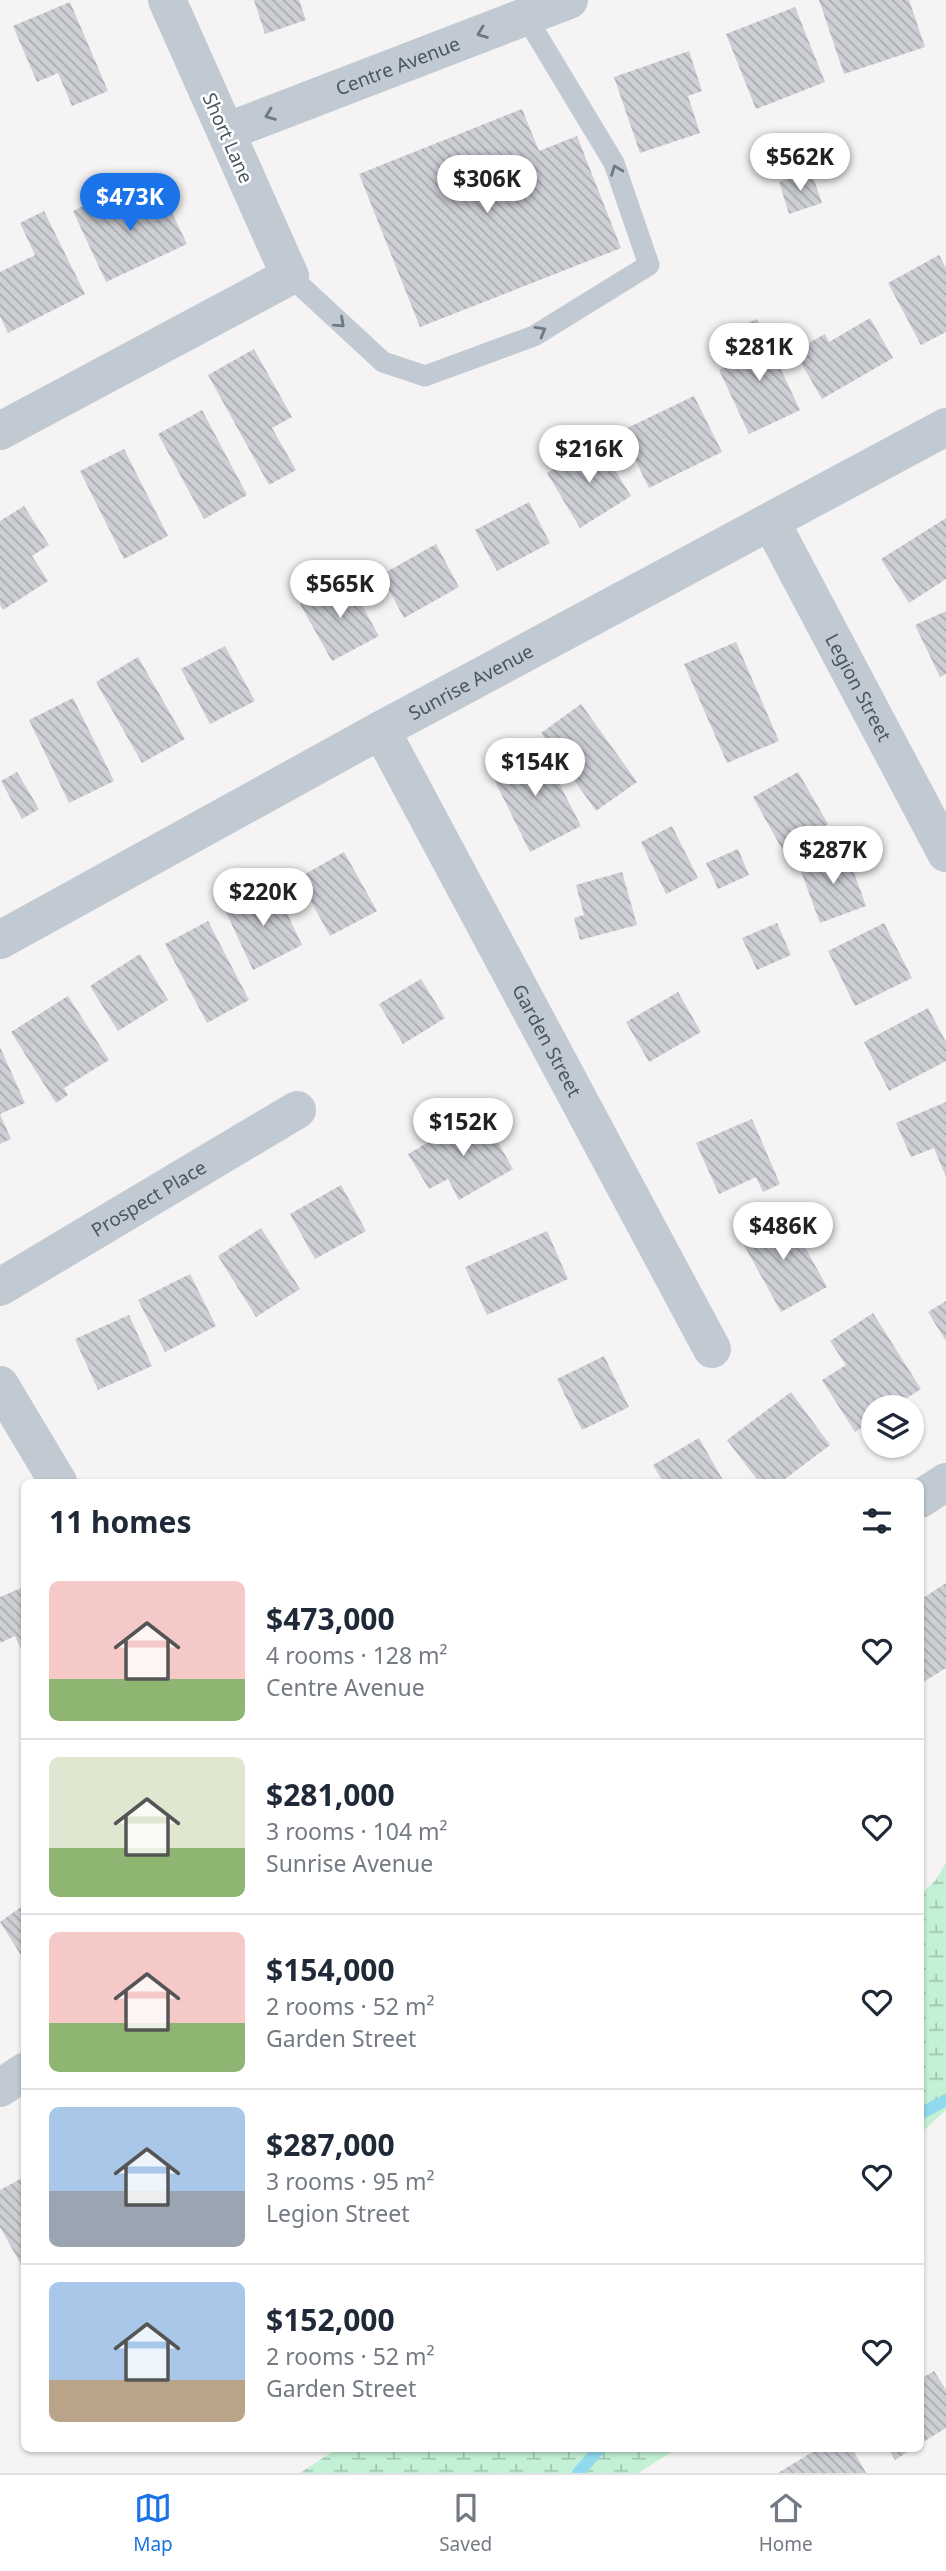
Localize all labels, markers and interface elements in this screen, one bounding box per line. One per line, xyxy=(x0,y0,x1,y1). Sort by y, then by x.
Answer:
one-way arrow xyxy=(477,25,489,39)
street label: Centre Avenue xyxy=(332,30,464,102)
street label: Short Lane xyxy=(197,89,259,187)
one-way arrow xyxy=(265,107,277,121)
pin: $562K xyxy=(751,134,849,193)
text: $562K xyxy=(766,140,834,172)
pin: $306K xyxy=(438,156,536,215)
text: $306K xyxy=(453,162,521,194)
one-way arrow xyxy=(610,164,624,176)
pin: $473K xyxy=(81,174,179,233)
text: $473K xyxy=(96,180,164,212)
one-way arrow xyxy=(332,315,345,327)
pin: $281K xyxy=(710,324,808,383)
one-way arrow xyxy=(534,326,547,339)
text: $281K xyxy=(725,330,793,362)
pin: $216K xyxy=(540,426,638,485)
text: $216K xyxy=(555,432,623,464)
pin: $565K xyxy=(291,560,389,620)
text: $565K xyxy=(306,567,374,599)
street label: Legion Street xyxy=(819,629,898,746)
street label: Sunrise Avenue xyxy=(404,638,538,726)
pin: $154K xyxy=(486,738,584,798)
text: $154K xyxy=(501,745,569,777)
pin: $287K xyxy=(784,826,882,886)
text: $287K xyxy=(799,833,867,865)
pin: $220K xyxy=(214,869,312,928)
text: $220K xyxy=(229,875,297,907)
street label: Garden Street xyxy=(506,980,588,1101)
pin: $152K xyxy=(414,1098,512,1158)
text: $152K xyxy=(429,1105,497,1137)
street label: Prospect Place xyxy=(86,1154,211,1243)
pin: $486K xyxy=(734,1202,832,1262)
text: $486K xyxy=(749,1209,817,1241)
map controls xyxy=(861,1395,924,1458)
button: layers xyxy=(861,1395,924,1458)
text: 11 homes xyxy=(49,1501,192,1542)
icon: filters xyxy=(858,1502,896,1540)
text: $473,000 xyxy=(266,1598,395,1639)
icon: home xyxy=(105,1609,189,1693)
icon: heart xyxy=(858,1632,896,1670)
text: 4 rooms · 128 m² xyxy=(266,1639,448,1671)
text: Centre Avenue xyxy=(266,1671,425,1703)
text: $281,000 xyxy=(266,1774,395,1815)
icon: home xyxy=(105,1785,189,1869)
icon: heart xyxy=(858,1808,896,1846)
text: 3 rooms · 104 m² xyxy=(266,1815,448,1847)
text: Sunrise Avenue xyxy=(266,1847,433,1879)
text: $154,000 xyxy=(266,1949,395,1990)
icon: home xyxy=(105,1960,189,2044)
icon: heart xyxy=(858,1983,896,2021)
text: 2 rooms · 52 m² xyxy=(266,1990,435,2022)
text: Garden Street xyxy=(266,2022,416,2054)
text: $287,000 xyxy=(266,2124,395,2165)
icon: home xyxy=(105,2135,189,2219)
icon: heart xyxy=(858,2158,896,2196)
text: 3 rooms · 95 m² xyxy=(266,2165,435,2197)
text: Legion Street xyxy=(266,2197,409,2229)
text: $152,000 xyxy=(266,2299,395,2340)
icon: home xyxy=(105,2310,189,2394)
icon: heart xyxy=(858,2333,896,2371)
text: 2 rooms · 52 m² xyxy=(266,2340,435,2372)
text: Garden Street xyxy=(266,2372,416,2404)
tab: Map xyxy=(133,2489,173,2557)
tab: Saved xyxy=(439,2489,492,2557)
tab: Home xyxy=(759,2489,813,2557)

